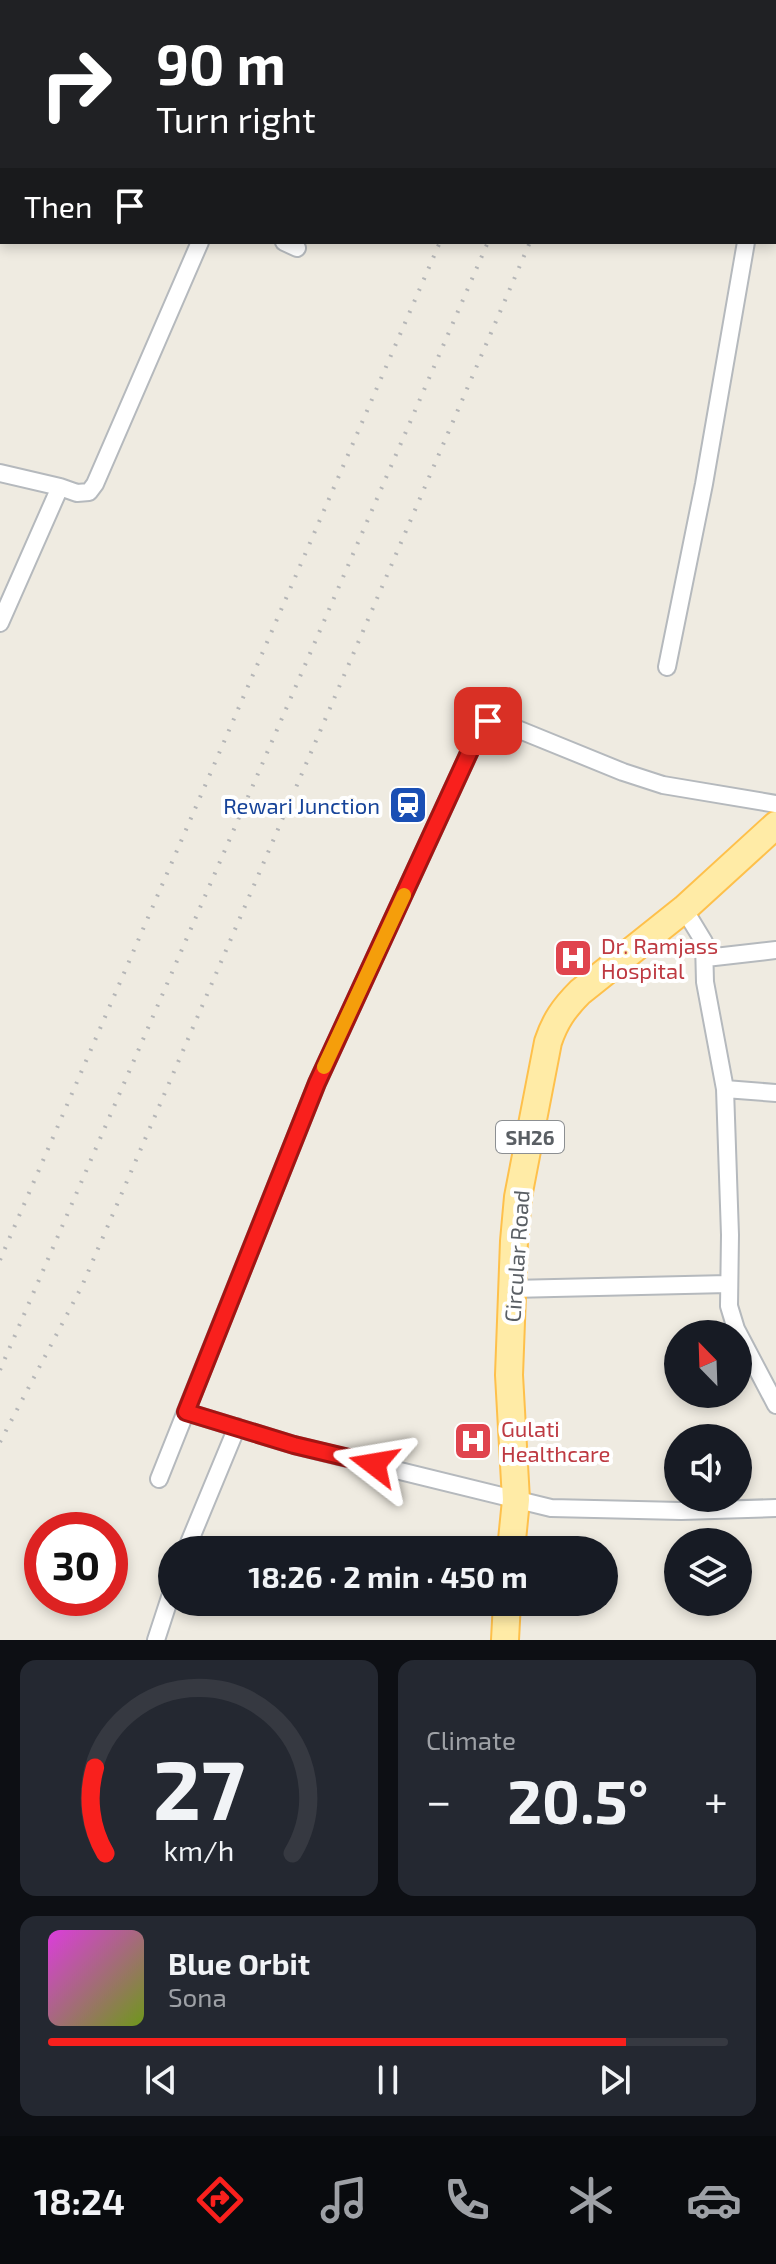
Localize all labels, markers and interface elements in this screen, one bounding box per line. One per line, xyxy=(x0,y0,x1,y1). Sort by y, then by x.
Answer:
text: 90 m xyxy=(156,29,286,96)
icon: right xyxy=(24,32,128,136)
text: Turn right xyxy=(156,97,316,140)
icon: arrive xyxy=(108,184,152,228)
text: Then xyxy=(24,188,92,224)
pin xyxy=(454,687,522,755)
icon: arrive xyxy=(466,699,510,743)
station icon: Rewari Junction xyxy=(387,784,429,826)
place label: Rewari Junction xyxy=(223,792,380,818)
place label: Dr. Ramjass Hospital xyxy=(601,932,718,983)
hospital icon: Dr. Ramjass Hospital xyxy=(552,937,594,979)
road number: SH26 xyxy=(496,1121,564,1153)
street label: Circular Road xyxy=(498,1189,534,1323)
north arrow xyxy=(664,1320,752,1408)
map controls xyxy=(664,1320,752,1616)
place label: Gulati Healthcare xyxy=(501,1415,610,1466)
hospital icon: Gulati Healthcare xyxy=(452,1420,494,1462)
position arrow xyxy=(332,1422,416,1506)
button: sound xyxy=(664,1424,752,1512)
speed limit sign: 30 xyxy=(24,1512,128,1616)
button: layers xyxy=(664,1528,752,1616)
text: 18:26 · 2 min · 450 m xyxy=(248,1558,528,1594)
text: Climate xyxy=(426,1724,516,1755)
text: 27 xyxy=(153,1737,245,1837)
text: 20.5° xyxy=(507,1764,648,1836)
text: − xyxy=(426,1773,452,1826)
text: + xyxy=(704,1773,728,1826)
text: km/h xyxy=(164,1832,234,1867)
text: Blue Orbit xyxy=(168,1945,310,1981)
text: Sona xyxy=(168,1981,227,2012)
icon: previous xyxy=(139,2058,183,2102)
icon: pause xyxy=(366,2058,410,2102)
icon: next xyxy=(593,2058,637,2102)
icon: directions xyxy=(192,2172,248,2228)
icon: music xyxy=(316,2172,372,2228)
icon: phone xyxy=(439,2172,495,2228)
icon: climate xyxy=(563,2172,619,2228)
icon: car xyxy=(686,2172,742,2228)
text: 18:24 xyxy=(34,2179,125,2222)

